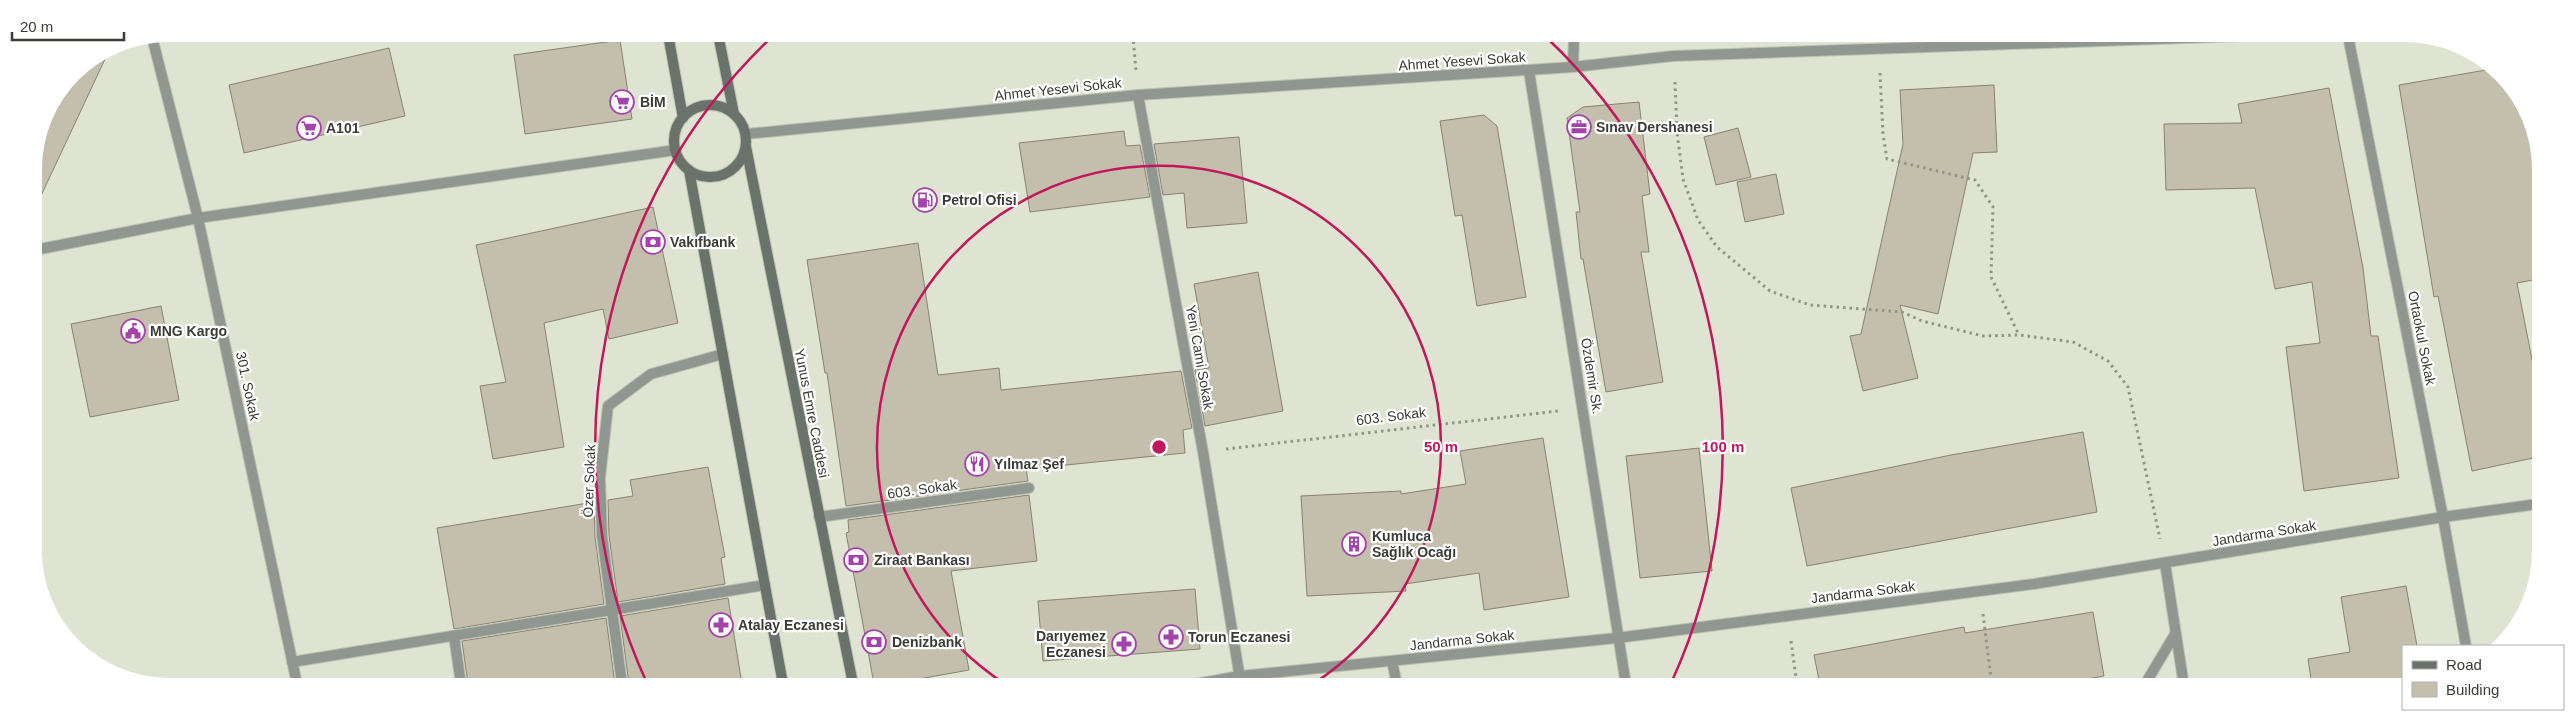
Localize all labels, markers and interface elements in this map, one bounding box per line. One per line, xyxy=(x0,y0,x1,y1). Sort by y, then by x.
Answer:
scale bar xyxy=(12,10,125,42)
text: 20 m xyxy=(20,18,53,35)
street label: Ahmet Yesevi Sokak xyxy=(1398,48,1527,73)
street label: Ahmet Yesevi Sokak xyxy=(994,74,1123,104)
supermarket icon: BİM xyxy=(609,89,635,115)
place label: BİM xyxy=(640,94,666,110)
office icon: Sınav Dershanesi xyxy=(1566,114,1592,140)
supermarket icon: A101 xyxy=(296,115,322,141)
place label: Sınav Dershanesi xyxy=(1596,119,1713,135)
place label: A101 xyxy=(326,120,360,136)
fuel station icon: Petrol Ofisi xyxy=(912,187,938,213)
place label: Petrol Ofisi xyxy=(942,192,1017,208)
bank icon: Vakıfbank xyxy=(640,229,666,255)
place label: Vakıfbank xyxy=(670,234,736,250)
street label: Ortaokul Sokak xyxy=(2405,289,2439,387)
street label: Yeni Cami Sokak xyxy=(1183,303,1217,412)
public building icon: MNG Kargo xyxy=(120,318,146,344)
place label: MNG Kargo xyxy=(150,323,227,339)
street label: Özdemir Sk. xyxy=(1578,337,1607,415)
street label: Yunus Emre Caddesi xyxy=(792,347,832,479)
street label: 301. Sokak xyxy=(233,350,263,423)
street label: 603. Sokak xyxy=(1355,404,1428,428)
centre of rings xyxy=(1150,438,1168,456)
text: 50 m xyxy=(1424,438,1458,455)
text: 100 m xyxy=(1702,438,1744,455)
street label: Özer Sokak xyxy=(579,443,598,518)
restaurant icon: Yılmaz Şef xyxy=(964,451,990,477)
place label: Yılmaz Şef xyxy=(994,456,1064,472)
street label: 603. Sokak xyxy=(886,476,959,502)
street label: Jandarma Sokak xyxy=(2211,517,2318,549)
place label: Kumluca Sağlık Ocağı xyxy=(1372,528,1456,560)
building icon: Kumluca Sağlık Ocağı xyxy=(1341,531,1367,557)
bank icon: Ziraat Bankası xyxy=(843,547,869,573)
place label: Ziraat Bankası xyxy=(874,552,970,568)
street label: Jandarma Sokak xyxy=(1810,578,1917,606)
pharmacy icon: Atalay Eczanesi xyxy=(708,612,734,638)
place label: Atalay Eczanesi xyxy=(738,617,844,633)
pharmacy icon: Torun Eczanesi xyxy=(1158,624,1184,650)
street label: Jandarma Sokak xyxy=(1409,626,1516,653)
place label: Darıyemez Eczanesi xyxy=(1036,628,1106,660)
bank icon: Denizbank xyxy=(861,629,887,655)
place label: Torun Eczanesi xyxy=(1188,629,1290,645)
pharmacy icon: Darıyemez Eczanesi xyxy=(1111,631,1137,657)
place label: Denizbank xyxy=(892,634,962,650)
legend xyxy=(2402,645,2564,710)
text: Road xyxy=(2446,656,2482,673)
text: Building xyxy=(2446,681,2499,698)

